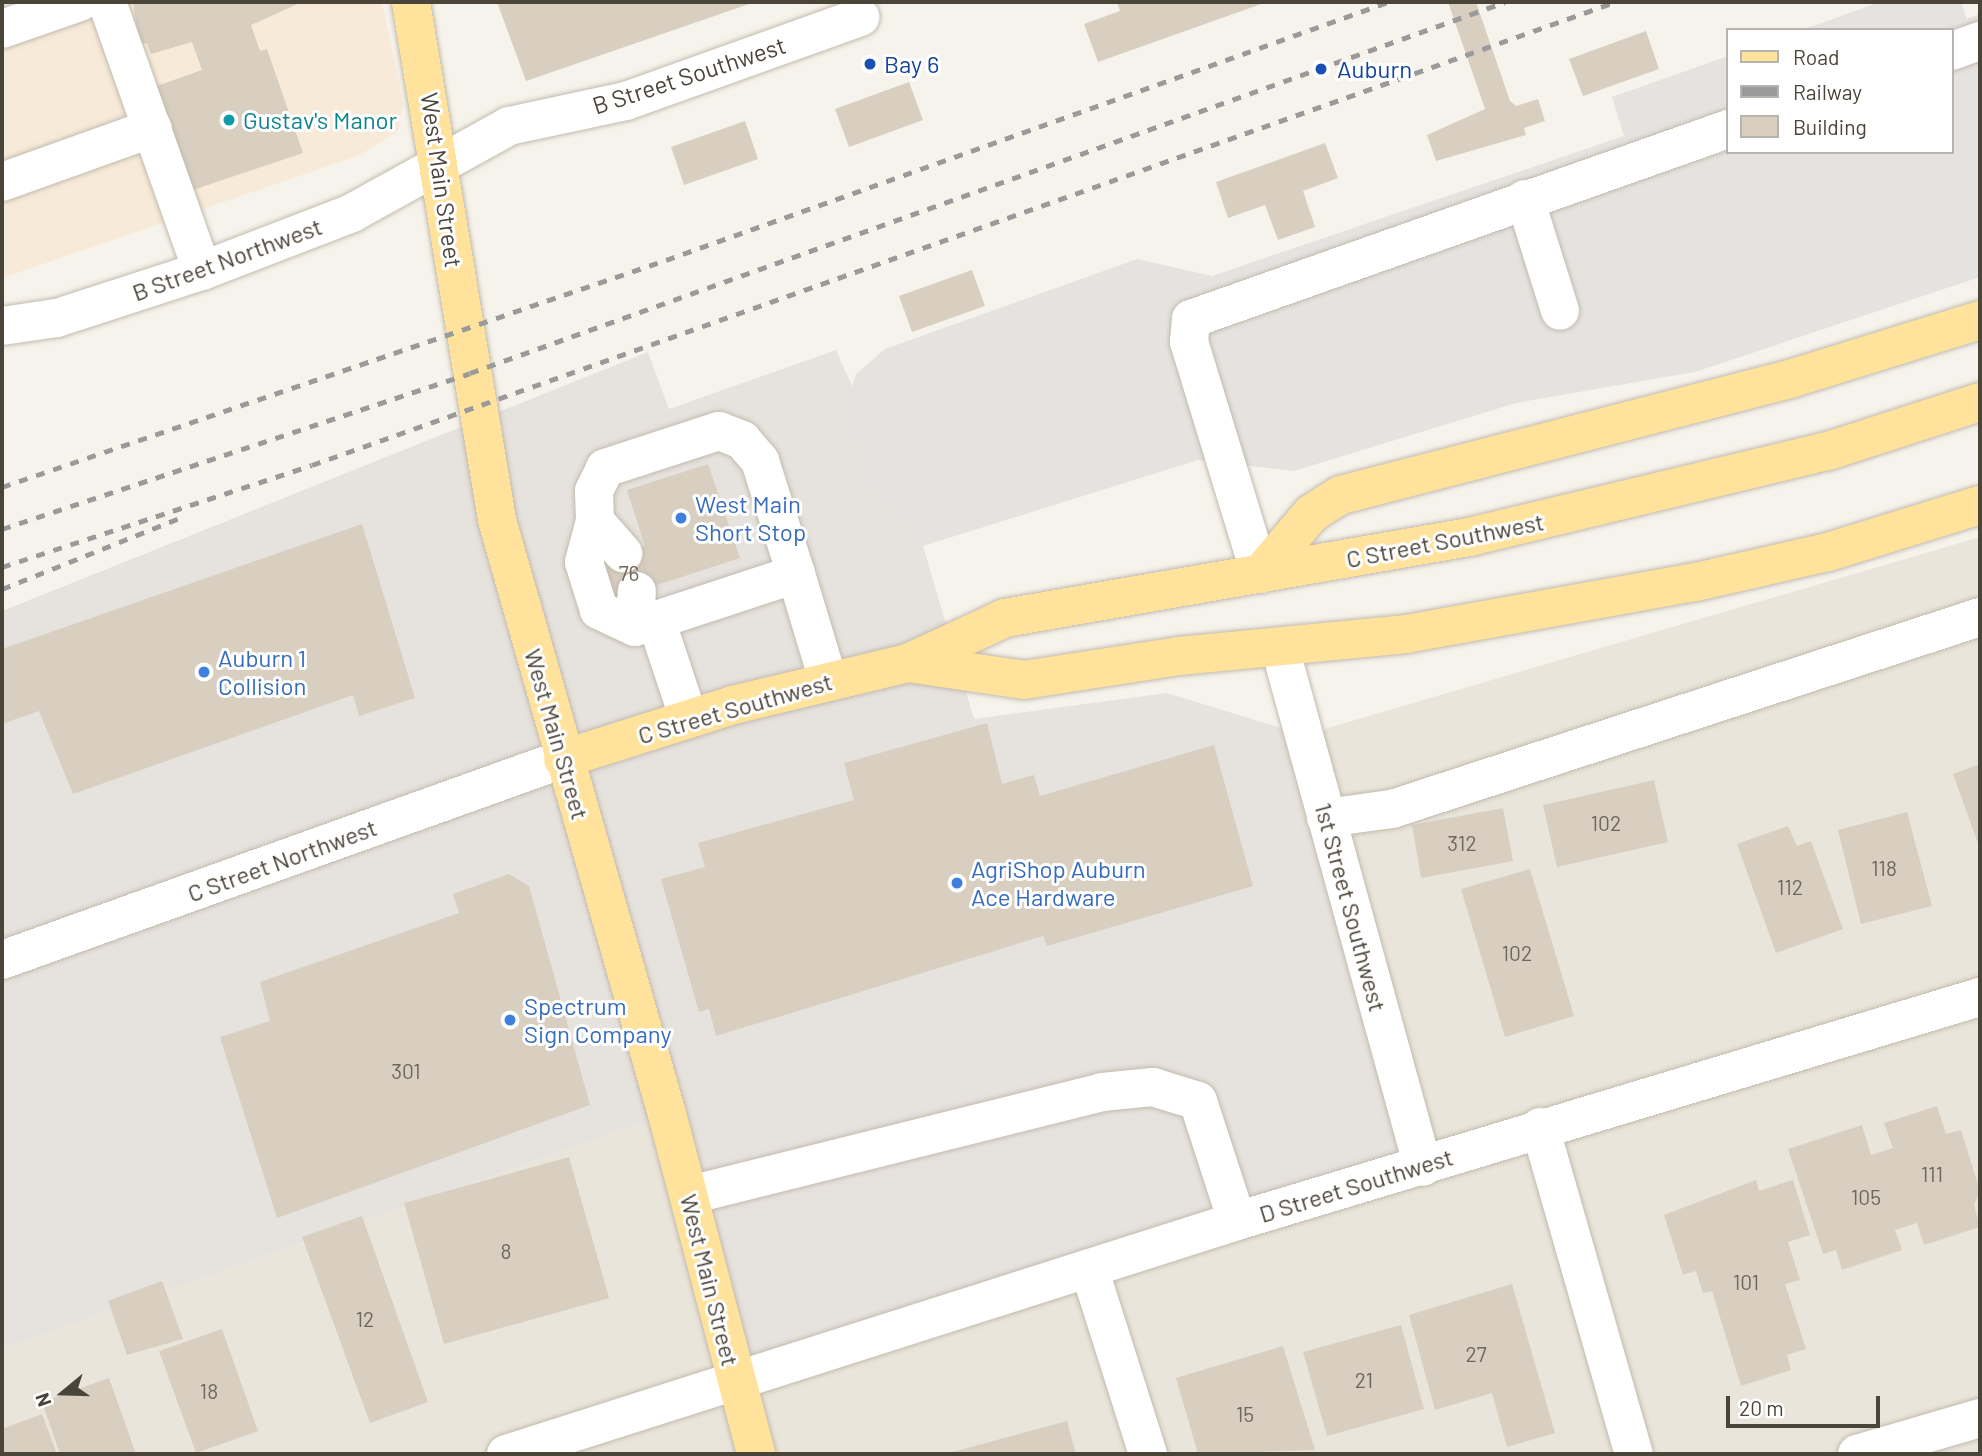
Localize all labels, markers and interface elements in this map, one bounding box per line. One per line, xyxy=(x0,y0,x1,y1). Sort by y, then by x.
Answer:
legend xyxy=(1727,28,1954,154)
street label: B Street Southwest xyxy=(589,30,789,120)
text: Road xyxy=(1793,44,1839,69)
place label: Bay 6 xyxy=(884,50,939,78)
place label: Auburn xyxy=(1337,55,1412,83)
marker: Bay 6 xyxy=(862,56,878,72)
marker: Auburn xyxy=(1311,59,1331,79)
text: Railway xyxy=(1793,79,1862,104)
street label: West Main Street xyxy=(415,91,469,269)
place label: Gustav's Manor xyxy=(243,106,397,134)
marker: Gustav's Manor xyxy=(221,112,237,128)
text: Building xyxy=(1793,114,1867,139)
street label: B Street Northwest xyxy=(128,211,326,307)
place label: West Main Short Stop xyxy=(695,490,806,546)
street label: C Street Southwest xyxy=(1344,507,1546,573)
marker: West Main Short Stop xyxy=(673,510,689,526)
house number: 76 xyxy=(619,560,639,586)
place label: Auburn 1 Collision xyxy=(218,644,306,700)
street label: West Main Street xyxy=(519,645,595,823)
marker: Auburn 1 Collision xyxy=(196,664,212,680)
street label: C Street Southwest xyxy=(635,666,835,750)
street label: 1st Street Southwest xyxy=(1309,799,1393,1015)
house number: 102 xyxy=(1591,810,1621,836)
street label: C Street Northwest xyxy=(183,812,381,908)
house number: 312 xyxy=(1447,830,1477,856)
place label: AgriShop Auburn Ace Hardware xyxy=(971,855,1146,911)
house number: 118 xyxy=(1871,855,1897,881)
house number: 112 xyxy=(1777,874,1803,900)
marker: AgriShop Auburn Ace Hardware xyxy=(949,875,965,891)
house number: 102 xyxy=(1502,940,1532,966)
place label: Spectrum Sign Company xyxy=(524,992,671,1048)
marker: Spectrum Sign Company xyxy=(502,1012,518,1028)
house number: 301 xyxy=(391,1058,421,1084)
street label: D Street Southwest xyxy=(1256,1142,1456,1228)
house number: 111 xyxy=(1921,1161,1943,1187)
house number: 105 xyxy=(1851,1184,1881,1210)
street label: West Main Street xyxy=(675,1191,745,1369)
house number: 8 xyxy=(501,1238,511,1264)
house number: 101 xyxy=(1733,1269,1759,1295)
house number: 12 xyxy=(356,1306,374,1332)
house number: 27 xyxy=(1465,1341,1487,1367)
north arrow xyxy=(28,1358,98,1428)
house number: 21 xyxy=(1355,1367,1373,1393)
house number: 18 xyxy=(200,1378,218,1404)
scale bar xyxy=(1730,1382,1884,1426)
text: N xyxy=(30,1390,56,1410)
text: 20 m xyxy=(1739,1395,1784,1420)
house number: 15 xyxy=(1236,1401,1254,1427)

